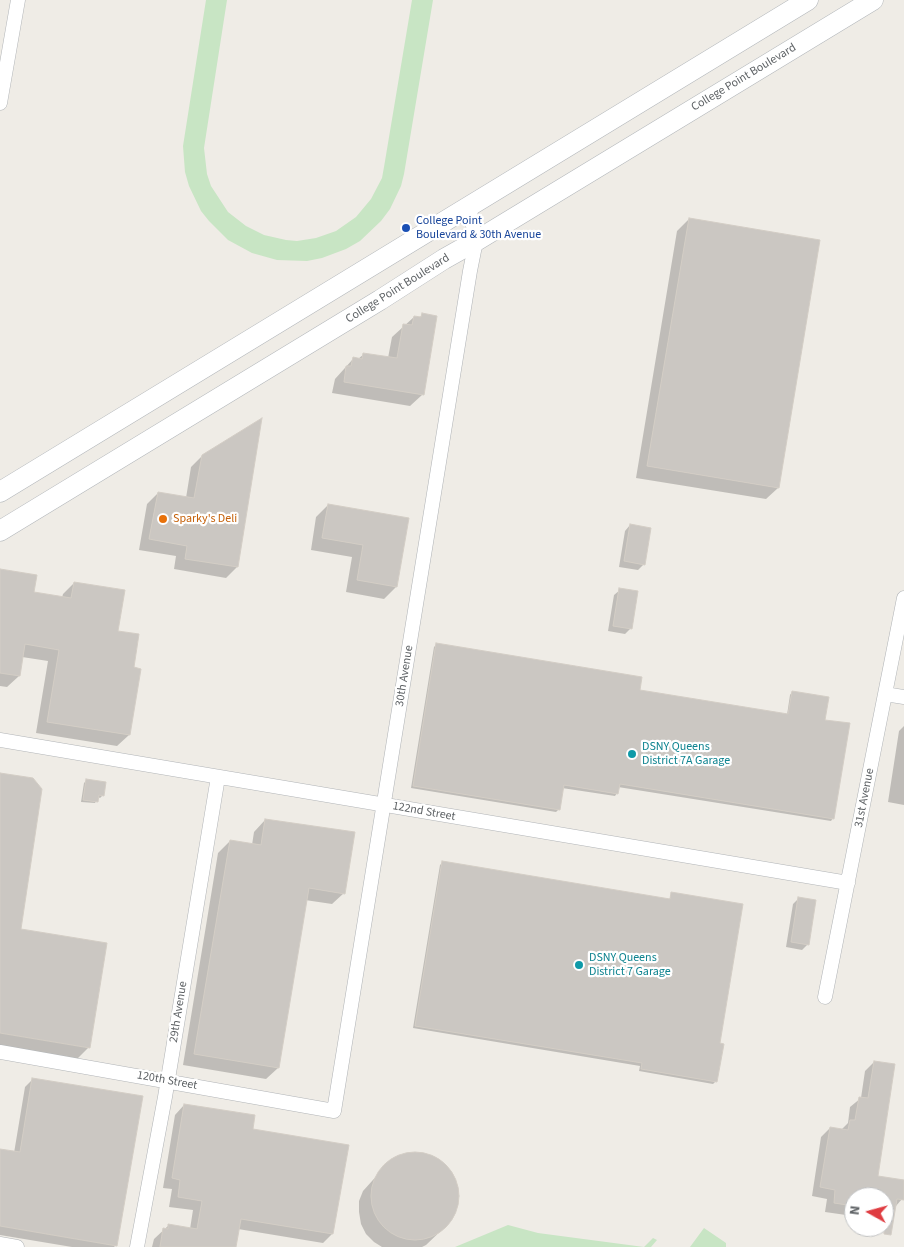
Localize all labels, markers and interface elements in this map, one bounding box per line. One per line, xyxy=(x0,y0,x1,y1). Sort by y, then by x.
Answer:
street label: College Point Boulevard xyxy=(689,41,799,115)
place label: College Point Boulevard & 30th Avenue xyxy=(416,214,541,242)
marker: College Point Boulevard & 30th Avenue xyxy=(400,222,412,234)
street label: College Point Boulevard xyxy=(343,251,453,327)
place label: Sparky's Deli xyxy=(173,512,237,526)
marker: Sparky's Deli xyxy=(157,513,169,525)
street label: 30th Avenue xyxy=(393,644,417,708)
place label: DSNY Queens District 7A Garage xyxy=(642,740,730,768)
marker: DSNY Queens District 7A Garage xyxy=(626,748,638,760)
street label: 31st Avenue xyxy=(852,767,878,829)
street label: 122nd Street xyxy=(391,799,457,825)
place label: DSNY Queens District 7 Garage xyxy=(589,951,671,979)
marker: DSNY Queens District 7 Garage xyxy=(573,959,585,971)
street label: 29th Avenue xyxy=(167,980,191,1044)
street label: 120th Street xyxy=(136,1069,198,1093)
north arrow xyxy=(844,1187,894,1237)
text: N xyxy=(845,1204,866,1216)

